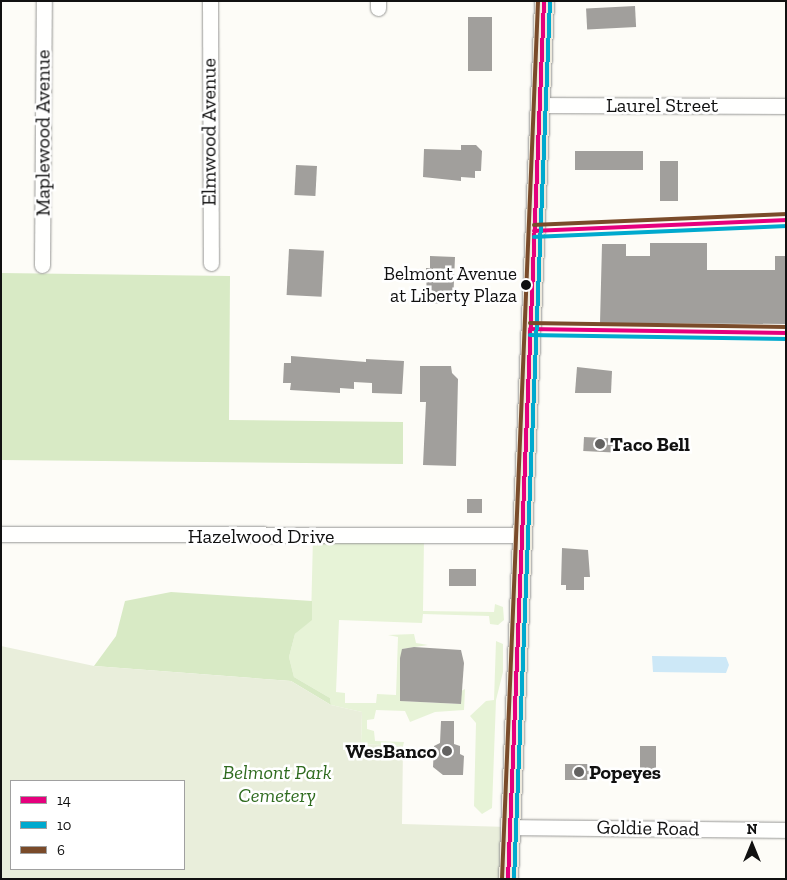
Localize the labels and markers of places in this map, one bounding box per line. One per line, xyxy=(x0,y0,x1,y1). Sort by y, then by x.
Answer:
place label: Belmont Avenue at Liberty Plaza xyxy=(383,263,517,307)
marker: Belmont Avenue at Liberty Plaza xyxy=(521,280,531,290)
place label: Taco Bell xyxy=(610,432,690,456)
marker: Taco Bell xyxy=(594,438,606,450)
place label: WesBanco xyxy=(345,739,437,763)
marker: WesBanco xyxy=(441,745,453,757)
place label: Popeyes xyxy=(589,760,661,784)
marker: Popeyes xyxy=(573,766,585,778)

